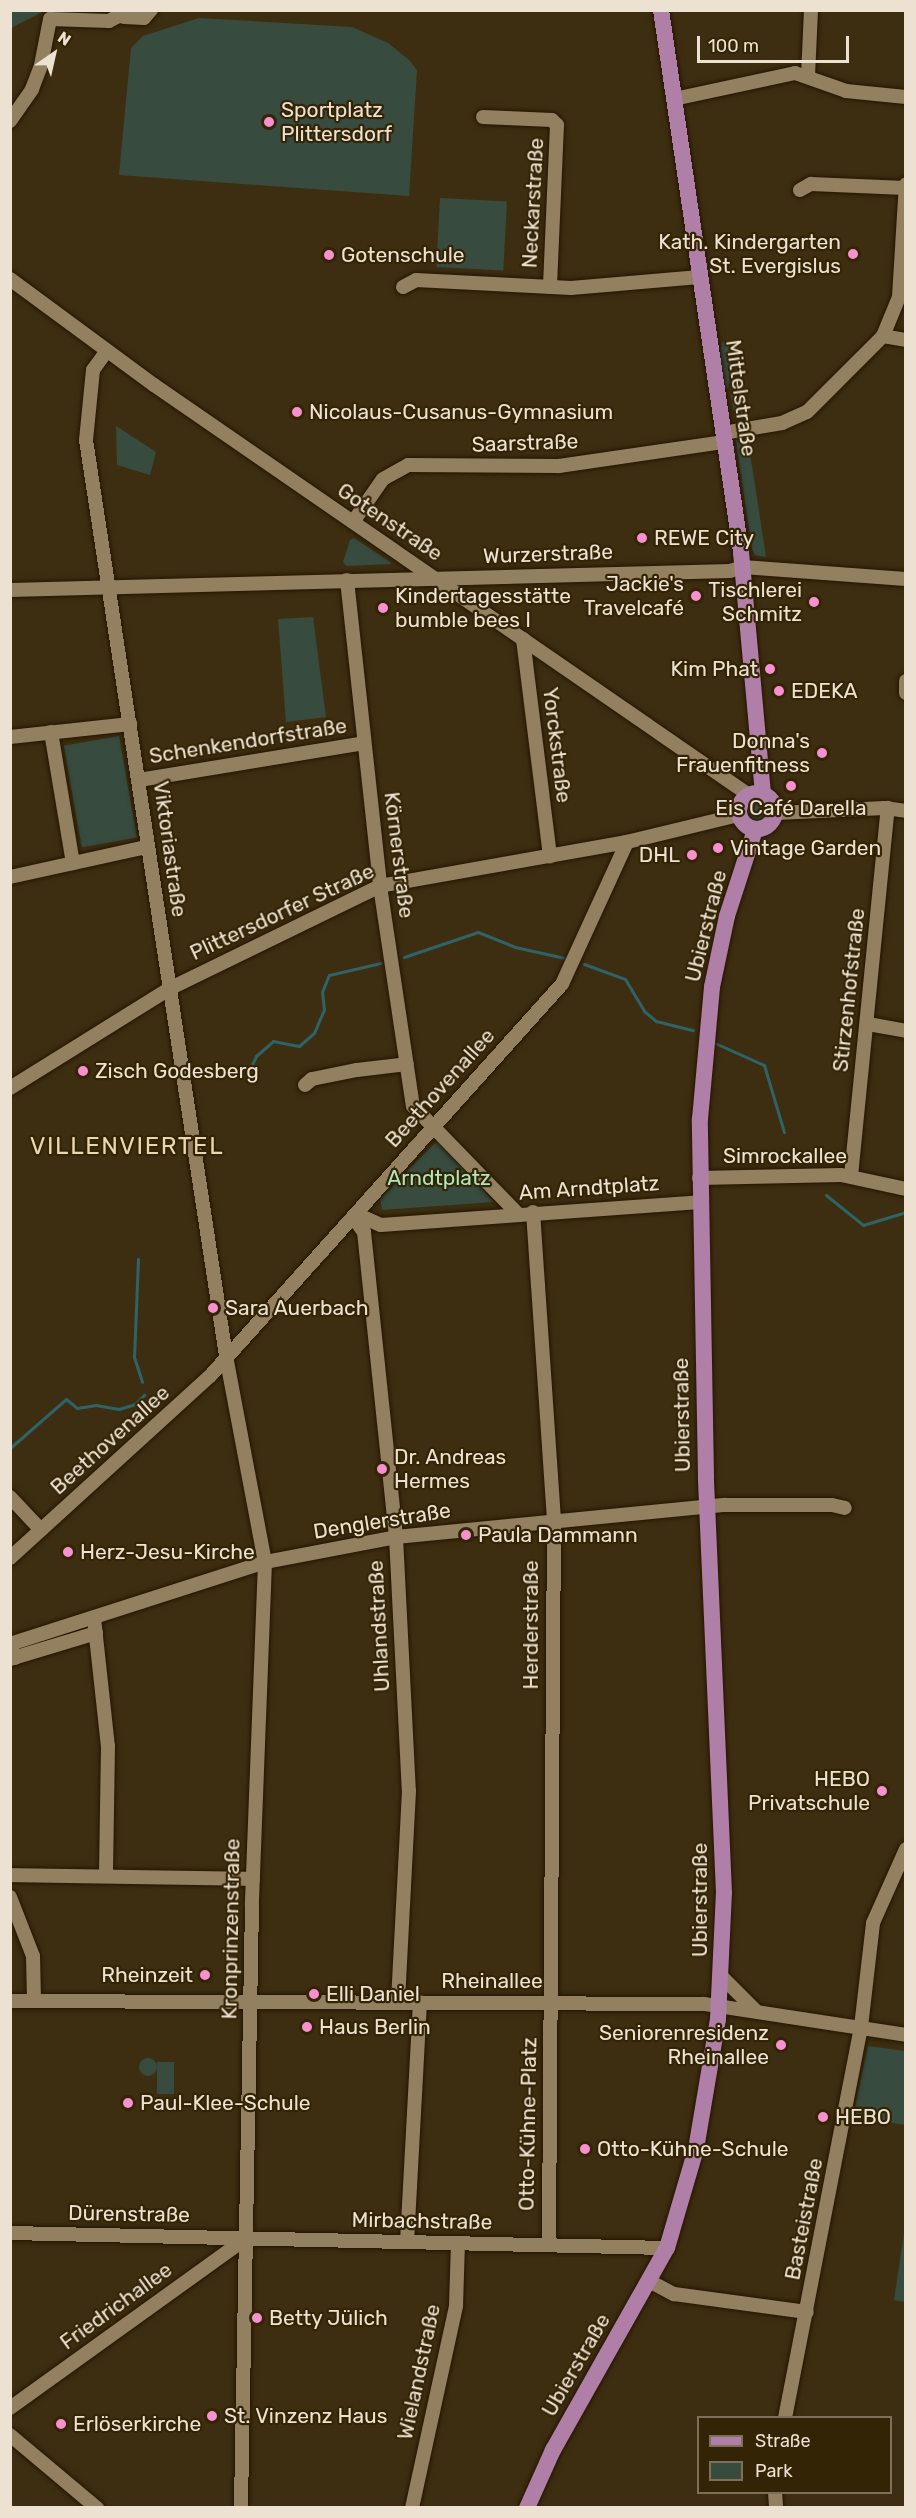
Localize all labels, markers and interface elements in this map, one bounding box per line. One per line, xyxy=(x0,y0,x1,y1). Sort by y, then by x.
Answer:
north arrow xyxy=(24,24,84,84)
scale bar xyxy=(700,24,852,62)
text: N xyxy=(54,28,74,50)
text: 100 m xyxy=(708,35,759,57)
place label: Sportplatz Plittersdorf xyxy=(281,97,392,147)
marker: Sportplatz Plittersdorf xyxy=(262,115,276,129)
street label: Neckarstraße xyxy=(517,137,549,269)
place label: Kath. Kindergarten St. Evergislus xyxy=(658,229,841,279)
place label: Gotenschule xyxy=(341,242,465,268)
marker: Kath. Kindergarten St. Evergislus xyxy=(846,247,860,261)
marker: Gotenschule xyxy=(322,248,336,262)
street label: Mittelstraße xyxy=(720,338,762,458)
place label: Nicolaus-Cusanus-Gymnasium xyxy=(309,399,613,425)
marker: Nicolaus-Cusanus-Gymnasium xyxy=(290,405,304,419)
street label: Saarstraße xyxy=(471,429,579,457)
street label: Gotenstraße xyxy=(333,478,447,566)
place label: REWE City xyxy=(654,525,754,551)
marker: REWE City xyxy=(635,531,649,545)
street label: Wurzerstraße xyxy=(483,539,613,569)
place label: Jackie's Travelcafé xyxy=(584,571,684,621)
place label: Tischlerei Schmitz xyxy=(708,577,802,627)
place label: Kindertagesstätte bumble bees I xyxy=(395,583,571,633)
marker: Jackie's Travelcafé xyxy=(689,589,703,603)
marker: Tischlerei Schmitz xyxy=(807,595,821,609)
marker: Kindertagesstätte bumble bees I xyxy=(376,601,390,615)
place label: Kim Phat xyxy=(671,656,758,682)
marker: Kim Phat xyxy=(763,662,777,676)
place label: EDEKA xyxy=(791,678,858,704)
marker: EDEKA xyxy=(772,684,786,698)
street label: Yorckstraße xyxy=(537,686,577,804)
street label: Schenkendorfstraße xyxy=(147,713,349,769)
place label: Donna's Frauenfitness xyxy=(676,728,810,778)
marker: Donna's Frauenfitness xyxy=(815,746,829,760)
street label: Viktoriastraße xyxy=(148,779,192,919)
marker: Eis Café Darella xyxy=(784,779,798,793)
street label: Körnerstraße xyxy=(379,790,419,920)
place label: Eis Café Darella xyxy=(715,795,867,821)
place label: Vintage Garden xyxy=(730,835,881,861)
marker: Vintage Garden xyxy=(711,841,725,855)
place label: DHL xyxy=(639,842,680,868)
marker: DHL xyxy=(685,848,699,862)
street label: Plittersdorfer Straße xyxy=(186,858,378,966)
street label: Ubierstraße xyxy=(680,867,732,985)
street label: Stirzenhofstraße xyxy=(828,907,870,1073)
street label: Beethovenallee xyxy=(380,1023,500,1153)
place label: Zisch Godesberg xyxy=(95,1058,259,1084)
marker: Zisch Godesberg xyxy=(76,1064,90,1078)
district label: VILLENVIERTEL xyxy=(30,1133,224,1161)
street label: Simrockallee xyxy=(723,1143,847,1169)
park label: Arndtplatz xyxy=(387,1165,491,1191)
street label: Am Arndtplatz xyxy=(518,1170,660,1206)
place label: Sara Auerbach xyxy=(225,1295,369,1321)
marker: Sara Auerbach xyxy=(206,1301,220,1315)
street label: Ubierstraße xyxy=(668,1358,696,1472)
street label: Beethovenallee xyxy=(45,1380,175,1500)
place label: Dr. Andreas Hermes xyxy=(394,1444,507,1494)
marker: Dr. Andreas Hermes xyxy=(375,1462,389,1476)
street label: Denglerstraße xyxy=(311,1498,453,1544)
place label: Paula Dammann xyxy=(478,1522,638,1548)
marker: Paula Dammann xyxy=(459,1528,473,1542)
place label: Herz-Jesu-Kirche xyxy=(80,1539,255,1565)
marker: Herz-Jesu-Kirche xyxy=(61,1545,75,1559)
street label: Uhlandstraße xyxy=(363,1560,395,1692)
street label: Herderstraße xyxy=(518,1560,544,1690)
place label: HEBO Privatschule xyxy=(748,1766,870,1816)
marker: HEBO Privatschule xyxy=(875,1784,889,1798)
street label: Kronprinzenstraße xyxy=(217,1838,245,2020)
street label: Ubierstraße xyxy=(687,1843,713,1957)
place label: Rheinzeit xyxy=(101,1962,193,1988)
marker: Rheinzeit xyxy=(198,1968,212,1982)
street label: Rheinallee xyxy=(441,1968,543,1994)
place label: Elli Daniel xyxy=(326,1981,420,2007)
marker: Elli Daniel xyxy=(307,1987,321,2001)
place label: Haus Berlin xyxy=(319,2014,431,2040)
marker: Haus Berlin xyxy=(300,2020,314,2034)
place label: Seniorenresidenz Rheinallee xyxy=(599,2020,769,2070)
street label: Otto-Kühne-Platz xyxy=(514,2037,542,2211)
marker: Seniorenresidenz Rheinallee xyxy=(774,2038,788,2052)
place label: Paul-Klee-Schule xyxy=(140,2090,311,2116)
marker: Paul-Klee-Schule xyxy=(121,2096,135,2110)
place label: HEBO xyxy=(835,2104,891,2130)
marker: HEBO xyxy=(816,2110,830,2124)
place label: Otto-Kühne-Schule xyxy=(597,2136,789,2162)
marker: Otto-Kühne-Schule xyxy=(578,2142,592,2156)
street label: Basteistraße xyxy=(780,2156,828,2282)
street label: Dürenstraße xyxy=(68,2200,190,2228)
street label: Mirbachstraße xyxy=(351,2207,493,2235)
street label: Friedrichallee xyxy=(55,2257,177,2355)
street label: Wielandstraße xyxy=(392,2302,446,2442)
place label: Betty Jülich xyxy=(269,2305,388,2331)
street label: Ubierstraße xyxy=(536,2309,616,2421)
marker: Betty Jülich xyxy=(250,2311,264,2325)
place label: St. Vinzenz Haus xyxy=(224,2403,388,2429)
marker: St. Vinzenz Haus xyxy=(205,2409,219,2423)
place label: Erlöserkirche xyxy=(73,2411,201,2437)
legend xyxy=(697,2416,892,2494)
marker: Erlöserkirche xyxy=(54,2417,68,2431)
text: Straße xyxy=(755,2430,811,2452)
text: Park xyxy=(755,2460,792,2482)

